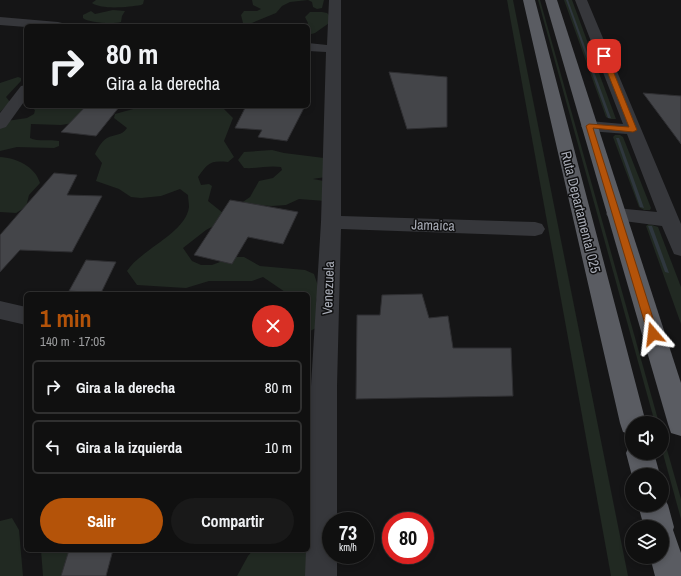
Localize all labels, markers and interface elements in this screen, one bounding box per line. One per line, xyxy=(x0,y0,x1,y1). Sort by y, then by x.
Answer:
text: 80 m xyxy=(106,35,158,73)
pin xyxy=(587,39,621,73)
icon: right xyxy=(40,40,92,92)
icon: arrive xyxy=(593,45,615,67)
text: Gira a la derecha xyxy=(106,71,220,96)
street label: Ruta Departamental 025 xyxy=(557,149,605,275)
street label: Jamaica xyxy=(411,215,456,235)
street label: Venezuela xyxy=(318,260,338,315)
text: 1 min xyxy=(40,302,91,334)
button: close xyxy=(252,305,294,347)
position arrow xyxy=(632,313,674,355)
text: 140 m · 17:05 xyxy=(40,333,105,350)
icon: right xyxy=(42,376,64,398)
text: Gira a la derecha xyxy=(76,377,175,398)
text: 80 m xyxy=(265,377,292,398)
map controls xyxy=(625,416,669,564)
button: sound xyxy=(625,416,669,460)
icon: left xyxy=(42,436,64,458)
text: Gira a la izquierda xyxy=(76,437,182,458)
text: 10 m xyxy=(265,437,292,458)
button: search xyxy=(625,468,669,512)
button: Salir xyxy=(40,498,163,544)
button: Compartir xyxy=(171,498,294,544)
speed limit sign: 80 xyxy=(382,512,434,564)
text: 73 xyxy=(339,519,357,546)
button: layers xyxy=(625,520,669,564)
text: km/h xyxy=(339,541,357,554)

